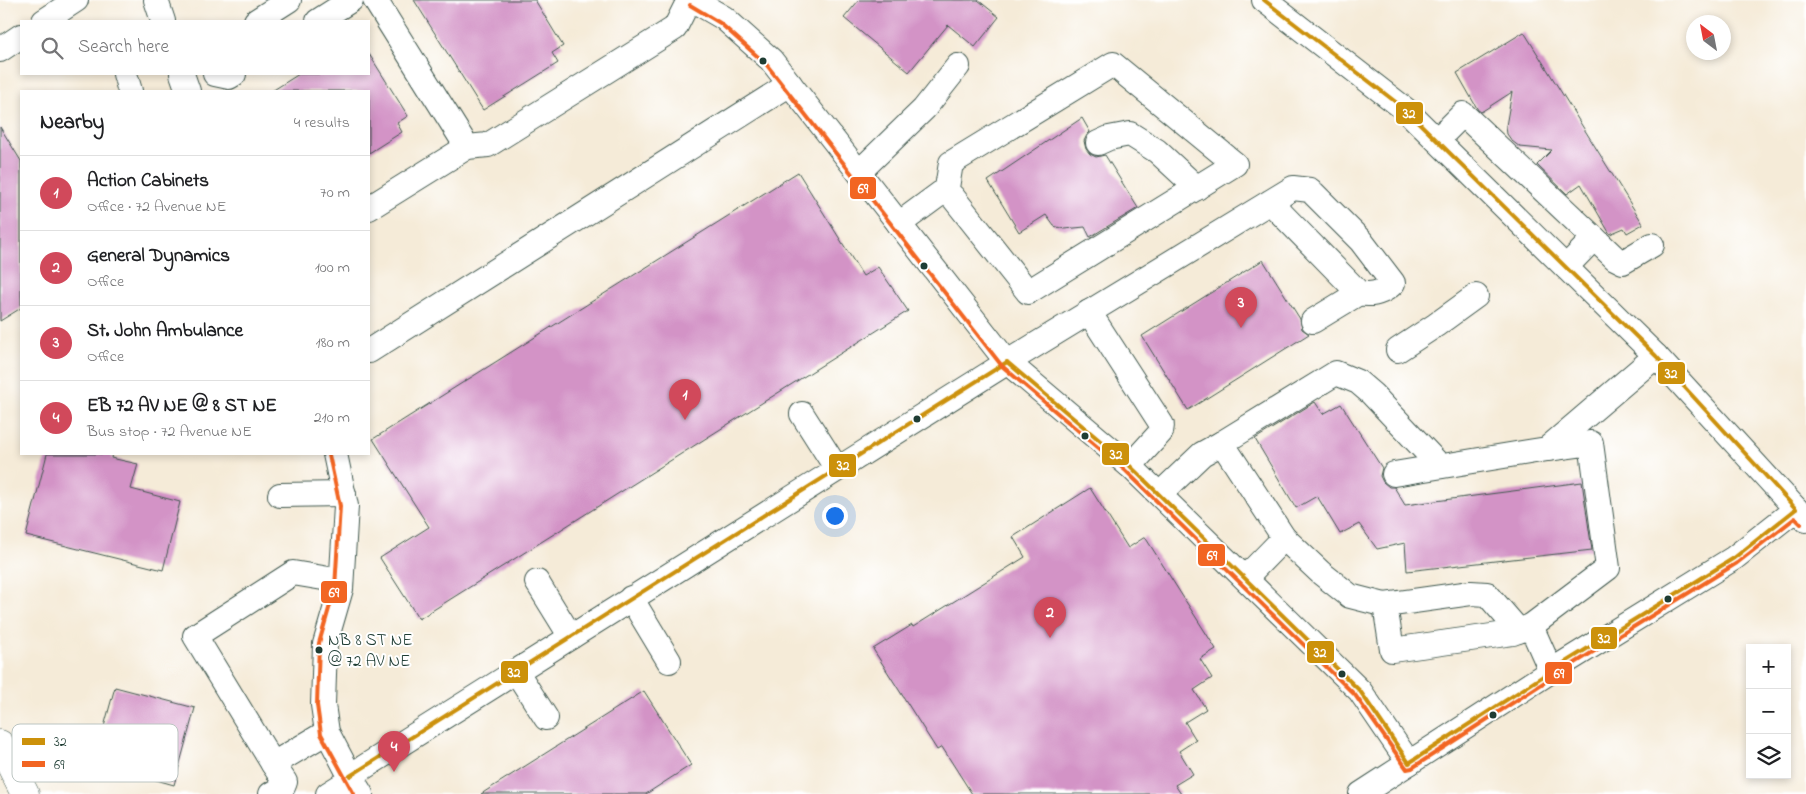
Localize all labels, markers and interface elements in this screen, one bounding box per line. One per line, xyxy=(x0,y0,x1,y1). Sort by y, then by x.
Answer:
north arrow xyxy=(1686,15,1731,60)
search box xyxy=(20,20,370,75)
icon: search xyxy=(38,34,66,62)
text: Search here xyxy=(78,34,169,61)
unlabelled marker xyxy=(758,56,768,66)
line badge: 32 xyxy=(1395,101,1424,125)
text: 32 xyxy=(1402,104,1415,125)
text: Nearby xyxy=(40,108,104,138)
text: 4 results xyxy=(294,111,350,135)
text: Action Cabinets xyxy=(87,168,209,195)
line badge: 69 xyxy=(849,176,877,200)
text: 69 xyxy=(857,179,869,200)
text: 1 xyxy=(53,181,59,205)
text: 70 m xyxy=(320,181,350,205)
text: Office · 72 Avenue NE xyxy=(87,195,226,219)
text: General Dynamics xyxy=(87,243,230,270)
text: 2 xyxy=(52,256,60,280)
text: 100 m xyxy=(315,256,350,280)
unlabelled marker xyxy=(919,261,929,271)
text: Office xyxy=(87,270,124,294)
pin: 3 xyxy=(1225,287,1257,328)
text: St. John Ambulance xyxy=(87,318,243,345)
text: 3 xyxy=(53,331,59,355)
text: 180 m xyxy=(316,331,350,355)
text: Office xyxy=(87,345,124,369)
line badge: 32 xyxy=(1657,361,1686,385)
text: 32 xyxy=(1664,364,1677,385)
pin: 1 xyxy=(669,379,701,420)
text: EB 72 AV NE @ 8 ST NE xyxy=(87,393,277,420)
text: 4 xyxy=(53,406,59,430)
text: 210 m xyxy=(314,406,350,430)
unlabelled marker xyxy=(912,414,922,424)
text: Bus stop · 72 Avenue NE xyxy=(87,420,252,444)
unlabelled marker xyxy=(1080,431,1090,441)
line badge: 32 xyxy=(1101,442,1130,466)
text: 32 xyxy=(1109,445,1122,466)
line badge: 32 xyxy=(828,453,857,478)
text: 32 xyxy=(836,456,849,477)
your location xyxy=(822,503,848,529)
line badge: 69 xyxy=(1197,543,1226,567)
text: 69 xyxy=(1206,546,1218,567)
line badge: 69 xyxy=(320,580,348,604)
text: 69 xyxy=(328,583,340,604)
unlabelled marker xyxy=(1663,594,1673,604)
pin: 2 xyxy=(1034,597,1066,638)
line badge: 32 xyxy=(1590,626,1618,650)
place label: NB 8 ST NE @ 72 AV NE xyxy=(328,628,412,674)
text: 32 xyxy=(1597,629,1610,650)
line badge: 32 xyxy=(1306,640,1335,664)
text: 32 xyxy=(1313,643,1326,664)
map controls xyxy=(1746,644,1791,779)
button: + xyxy=(1746,644,1791,689)
marker: NB 8 ST NE @ 72 AV NE xyxy=(314,645,324,655)
line badge: 32 xyxy=(500,660,529,684)
line badge: 69 xyxy=(1544,661,1573,685)
text: 32 xyxy=(507,663,520,684)
text: 69 xyxy=(1553,664,1565,685)
unlabelled marker xyxy=(1337,669,1347,679)
button: − xyxy=(1746,689,1791,734)
unlabelled marker xyxy=(1488,710,1498,720)
legend xyxy=(12,724,178,782)
pin: 4 xyxy=(378,731,410,772)
text: 32 xyxy=(54,732,67,753)
button: layers xyxy=(1746,734,1791,779)
text: 69 xyxy=(54,755,65,776)

